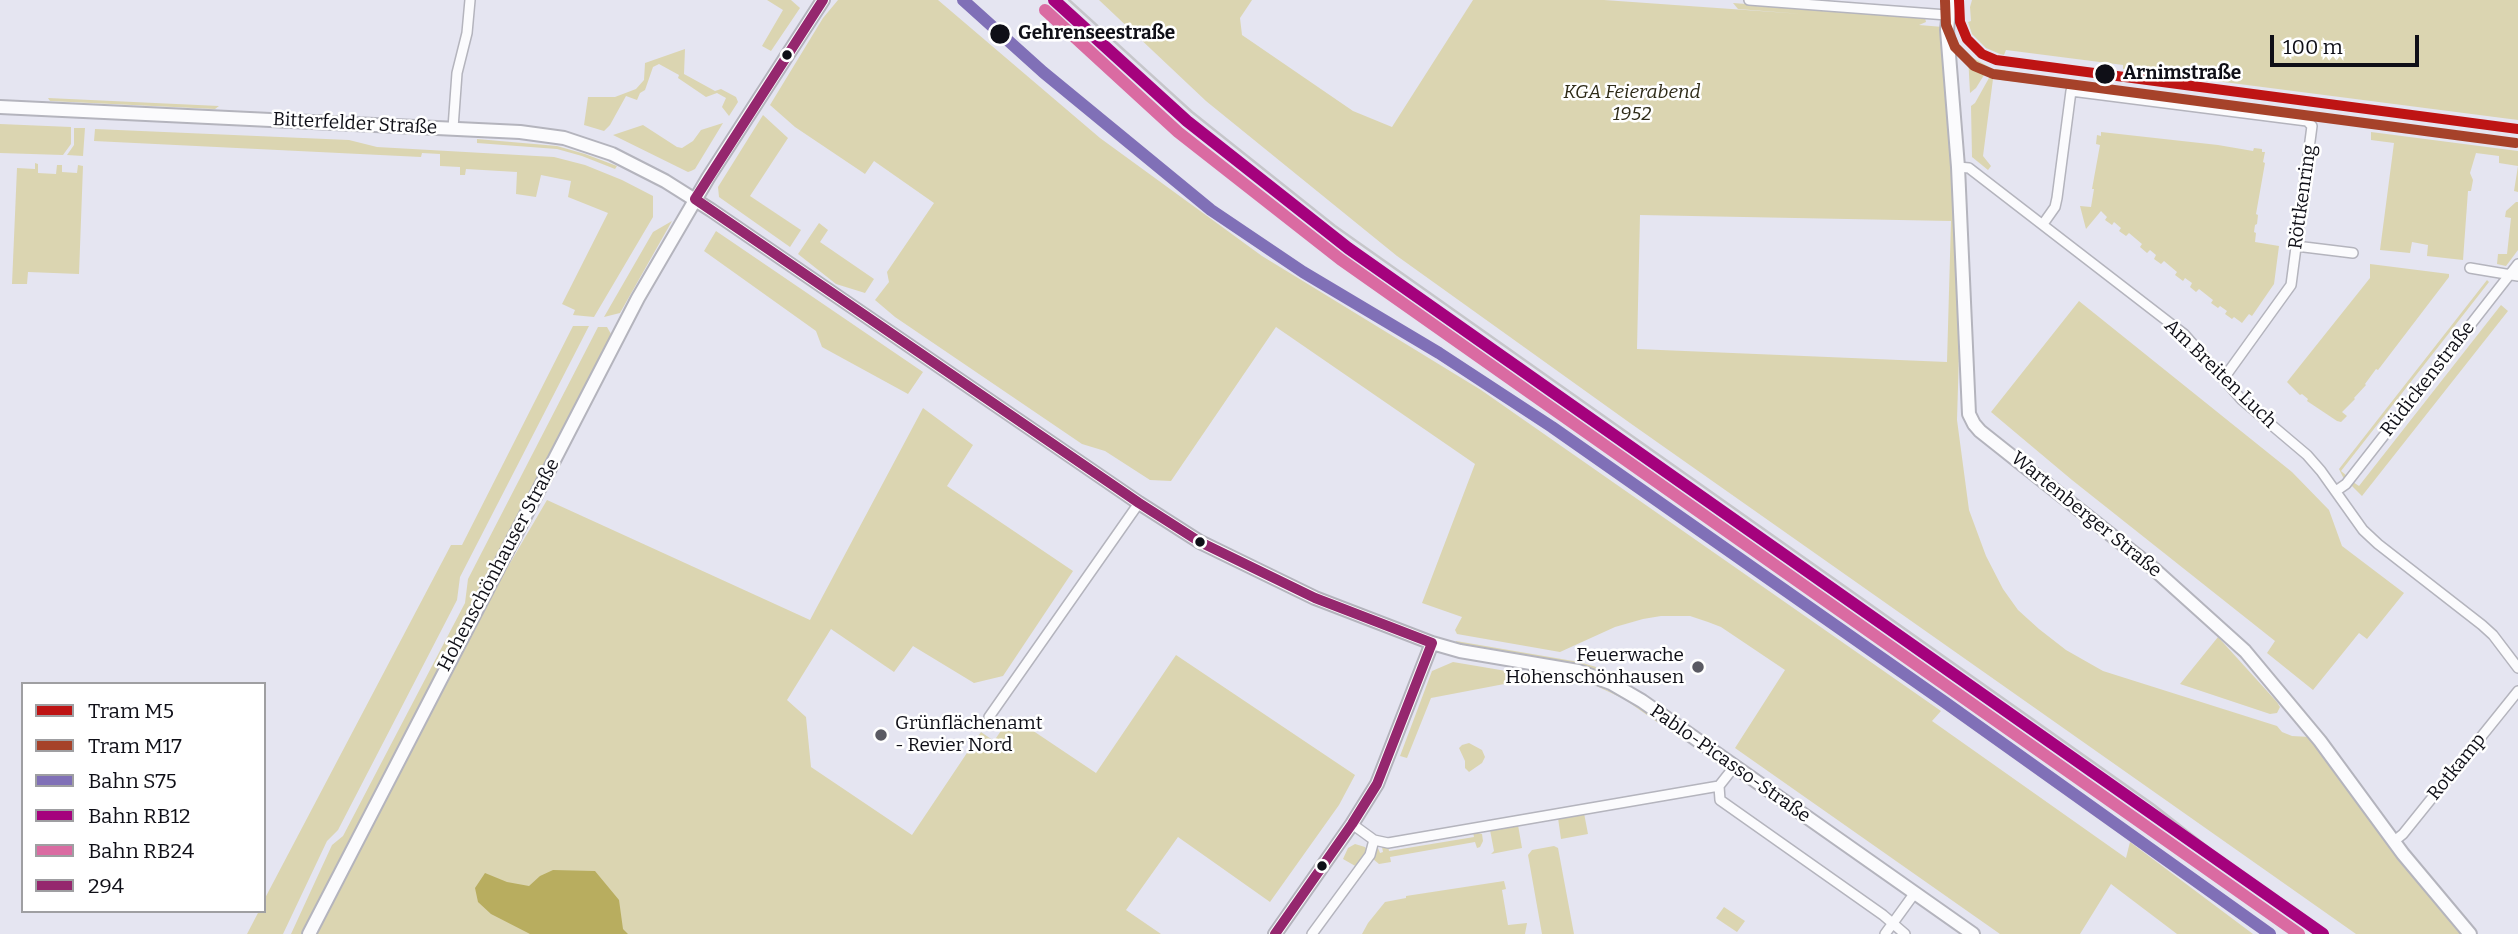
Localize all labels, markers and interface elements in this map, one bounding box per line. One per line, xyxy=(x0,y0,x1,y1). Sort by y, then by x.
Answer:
scale bar xyxy=(2273,21,2422,65)
marker: Gehrenseestraße xyxy=(988,22,1012,46)
place label: Gehrenseestraße xyxy=(1018,23,1175,45)
text: 100 m xyxy=(2283,34,2343,60)
unlabelled marker xyxy=(780,48,794,62)
marker: Arnimstraße xyxy=(2093,62,2117,86)
place label: Arnimstraße xyxy=(2123,63,2241,85)
park label: KGA Feierabend 1952 xyxy=(1563,82,1701,126)
street label: Bitterfelder Straße xyxy=(272,108,438,140)
street label: Röttkenring xyxy=(2284,143,2322,251)
street label: Am Breiten Luch xyxy=(2159,315,2281,433)
street label: Rüdickenstraße xyxy=(2376,317,2480,441)
street label: Wartenberger Straße xyxy=(2006,447,2166,583)
street label: Hohenschönhauser Straße xyxy=(433,455,565,675)
unlabelled marker xyxy=(1193,535,1207,549)
place label: Feuerwache Hohenschönhausen xyxy=(1505,645,1684,689)
marker: Feuerwache Hohenschönhausen xyxy=(1690,659,1706,675)
legend xyxy=(21,682,266,913)
text: Tram M5 xyxy=(88,698,174,724)
street label: Pablo-Picasso-Straße xyxy=(1645,700,1815,828)
place label: Grünflächenamt - Revier Nord xyxy=(895,713,1043,757)
marker: Grünflächenamt - Revier Nord xyxy=(873,727,889,743)
street label: Rotkamp xyxy=(2423,729,2491,805)
text: Tram M17 xyxy=(88,733,182,759)
text: Bahn S75 xyxy=(88,768,177,794)
text: Bahn RB12 xyxy=(88,803,190,829)
text: Bahn RB24 xyxy=(88,838,194,864)
unlabelled marker xyxy=(1315,859,1329,873)
text: 294 xyxy=(88,873,124,899)

